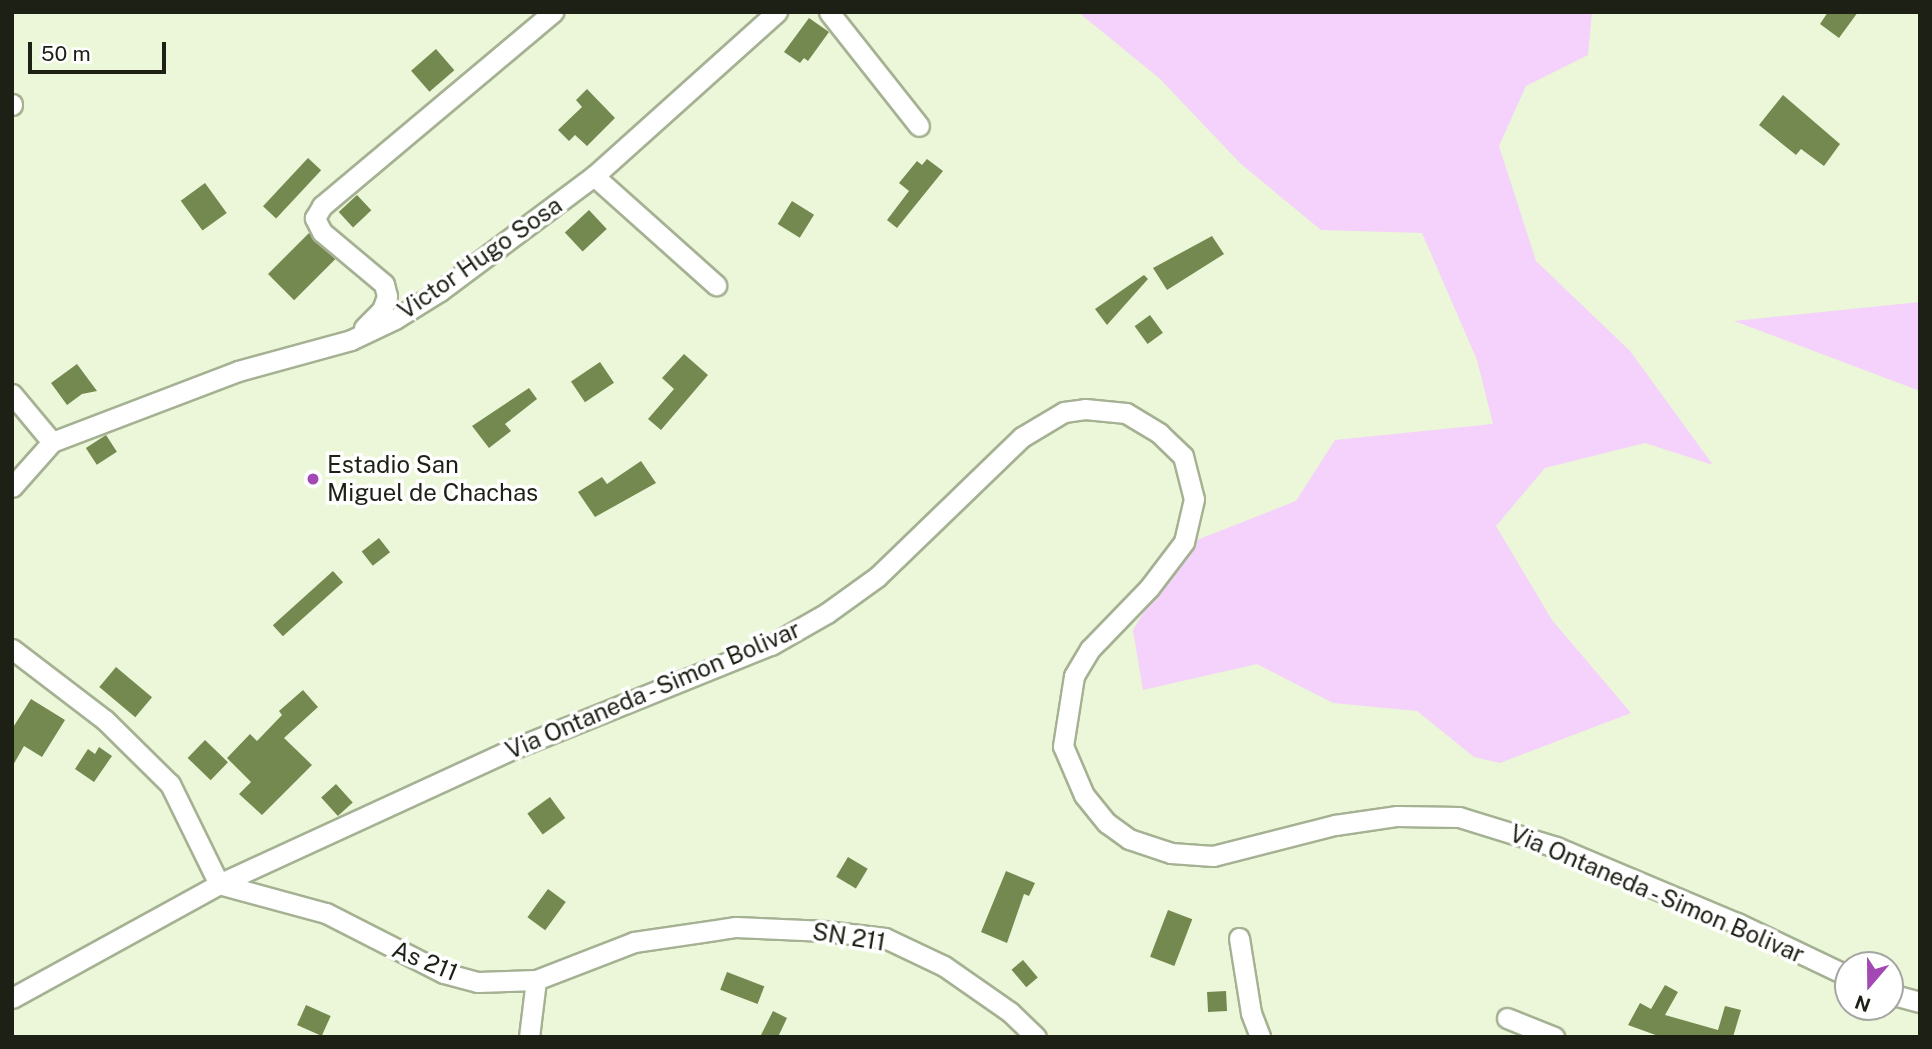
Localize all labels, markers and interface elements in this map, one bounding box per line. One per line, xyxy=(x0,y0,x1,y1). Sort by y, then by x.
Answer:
scale bar xyxy=(32,28,170,72)
text: 50 m xyxy=(41,41,91,66)
street label: Victor Hugo Sosa xyxy=(392,191,568,325)
place label: Estadio San Miguel de Chachas xyxy=(327,451,539,507)
marker: Estadio San Miguel de Chachas xyxy=(305,471,321,487)
street label: Via Ontaneda - Simon Bolivar xyxy=(498,613,808,767)
street label: Via Ontaneda - Simon Bolivar xyxy=(1502,817,1812,971)
street label: SN 211 xyxy=(810,917,888,957)
street label: As 211 xyxy=(388,935,462,987)
north arrow xyxy=(1834,951,1904,1021)
text: N xyxy=(1852,991,1873,1017)

